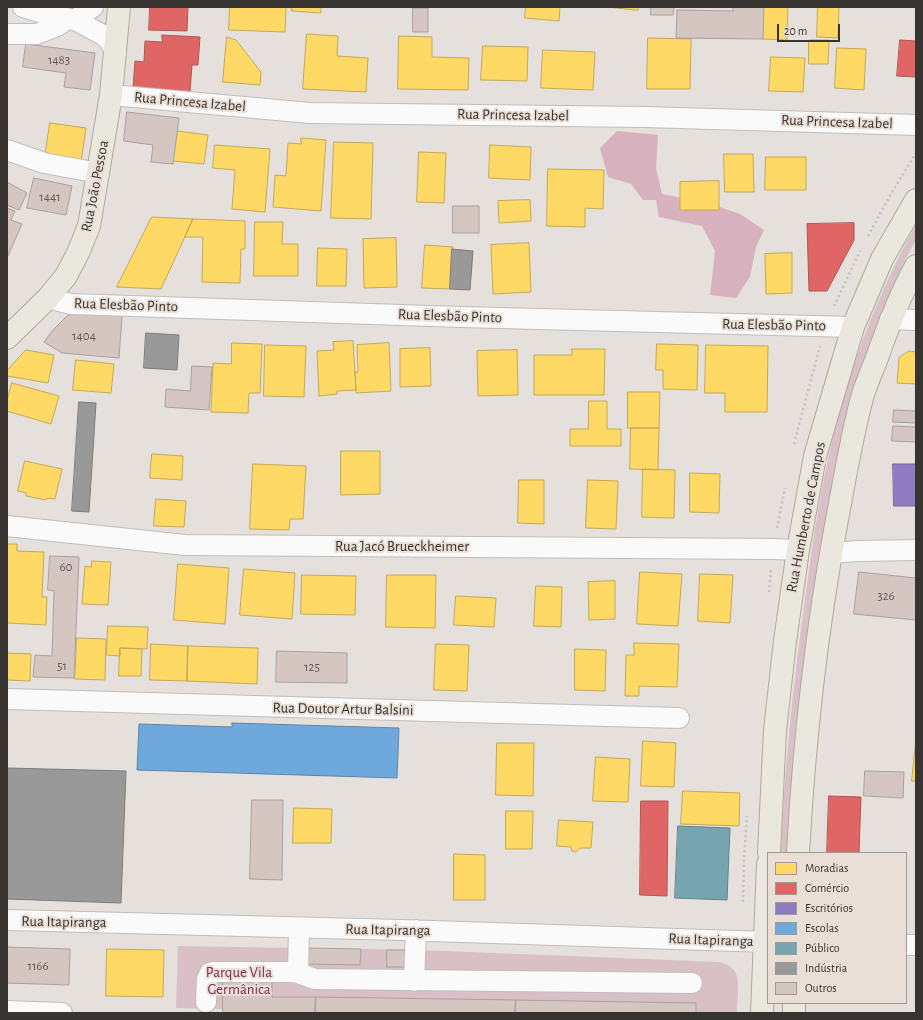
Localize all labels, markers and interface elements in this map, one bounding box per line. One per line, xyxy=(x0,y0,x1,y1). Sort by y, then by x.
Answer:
scale bar xyxy=(779,16,842,42)
text: 20 m xyxy=(784,25,807,37)
house number: 1483 xyxy=(48,52,70,68)
street label: Rua Princesa Izabel xyxy=(133,88,247,116)
street label: Rua Princesa Izabel xyxy=(457,105,569,125)
street label: Rua Princesa Izabel xyxy=(781,111,893,133)
street label: Rua João Pessoa xyxy=(77,139,113,233)
house number: 1441 xyxy=(39,189,61,205)
street label: Rua Elesbão Pinto xyxy=(74,294,178,316)
street label: Rua Elesbão Pinto xyxy=(398,305,502,327)
street label: Rua Elesbão Pinto xyxy=(722,315,826,335)
house number: 1404 xyxy=(72,328,96,344)
street label: Rua Humberto de Campos xyxy=(783,440,829,594)
street label: Rua Jacó Brueckheimer xyxy=(335,537,469,555)
house number: 60 xyxy=(60,559,72,575)
house number: 326 xyxy=(877,588,895,604)
house number: 51 xyxy=(57,658,67,674)
house number: 125 xyxy=(304,659,320,675)
street label: Rua Doutor Artur Balsini xyxy=(272,699,414,719)
legend xyxy=(767,852,907,1004)
text: Moradias xyxy=(805,862,848,874)
text: Comércio xyxy=(805,882,849,894)
text: Escritórios xyxy=(805,902,853,914)
street label: Rua Itapiranga xyxy=(21,912,107,932)
street label: Rua Itapiranga xyxy=(345,920,431,940)
text: Escolas xyxy=(805,922,839,934)
street label: Rua Itapiranga xyxy=(668,930,754,950)
text: Público xyxy=(805,942,840,954)
house number: 1166 xyxy=(27,958,49,974)
text: Indústria xyxy=(805,962,847,974)
park label: Parque Vila Germânica xyxy=(206,963,272,998)
text: Outros xyxy=(805,982,837,994)

